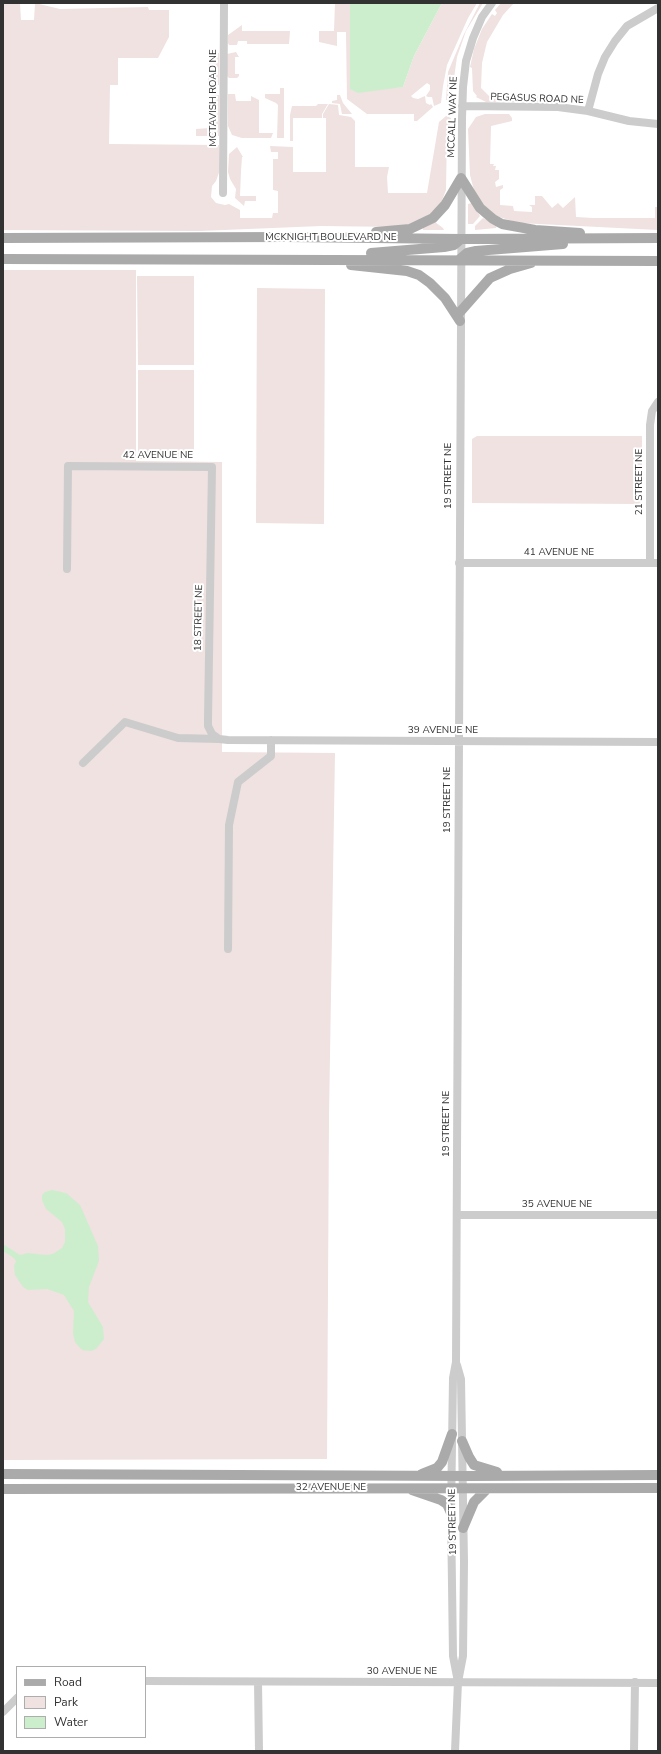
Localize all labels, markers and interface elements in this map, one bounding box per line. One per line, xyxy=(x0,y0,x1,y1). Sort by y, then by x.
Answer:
street label: MCTAVISH ROAD NE xyxy=(208,49,220,147)
street label: MCCALL WAY NE xyxy=(446,76,460,158)
street label: PEGASUS ROAD NE xyxy=(490,91,584,107)
street label: MCKNIGHT BOULEVARD NE xyxy=(265,232,397,244)
street label: 19 STREET NE xyxy=(443,443,455,509)
street label: 21 STREET NE xyxy=(634,449,646,515)
street label: 42 AVENUE NE xyxy=(123,450,193,462)
street label: 41 AVENUE NE xyxy=(524,547,594,559)
street label: 18 STREET NE xyxy=(192,585,206,651)
street label: 39 AVENUE NE xyxy=(408,725,478,737)
street label: 19 STREET NE xyxy=(442,767,454,833)
street label: 19 STREET NE xyxy=(441,1091,453,1157)
street label: 35 AVENUE NE xyxy=(522,1199,592,1211)
street label: 32 AVENUE NE xyxy=(296,1482,366,1494)
street label: 19 STREET NE xyxy=(446,1489,460,1555)
legend xyxy=(16,1666,146,1738)
street label: 30 AVENUE NE xyxy=(367,1666,437,1678)
text: Road xyxy=(54,1674,82,1690)
text: Park xyxy=(54,1694,78,1710)
text: Water xyxy=(54,1714,88,1730)

